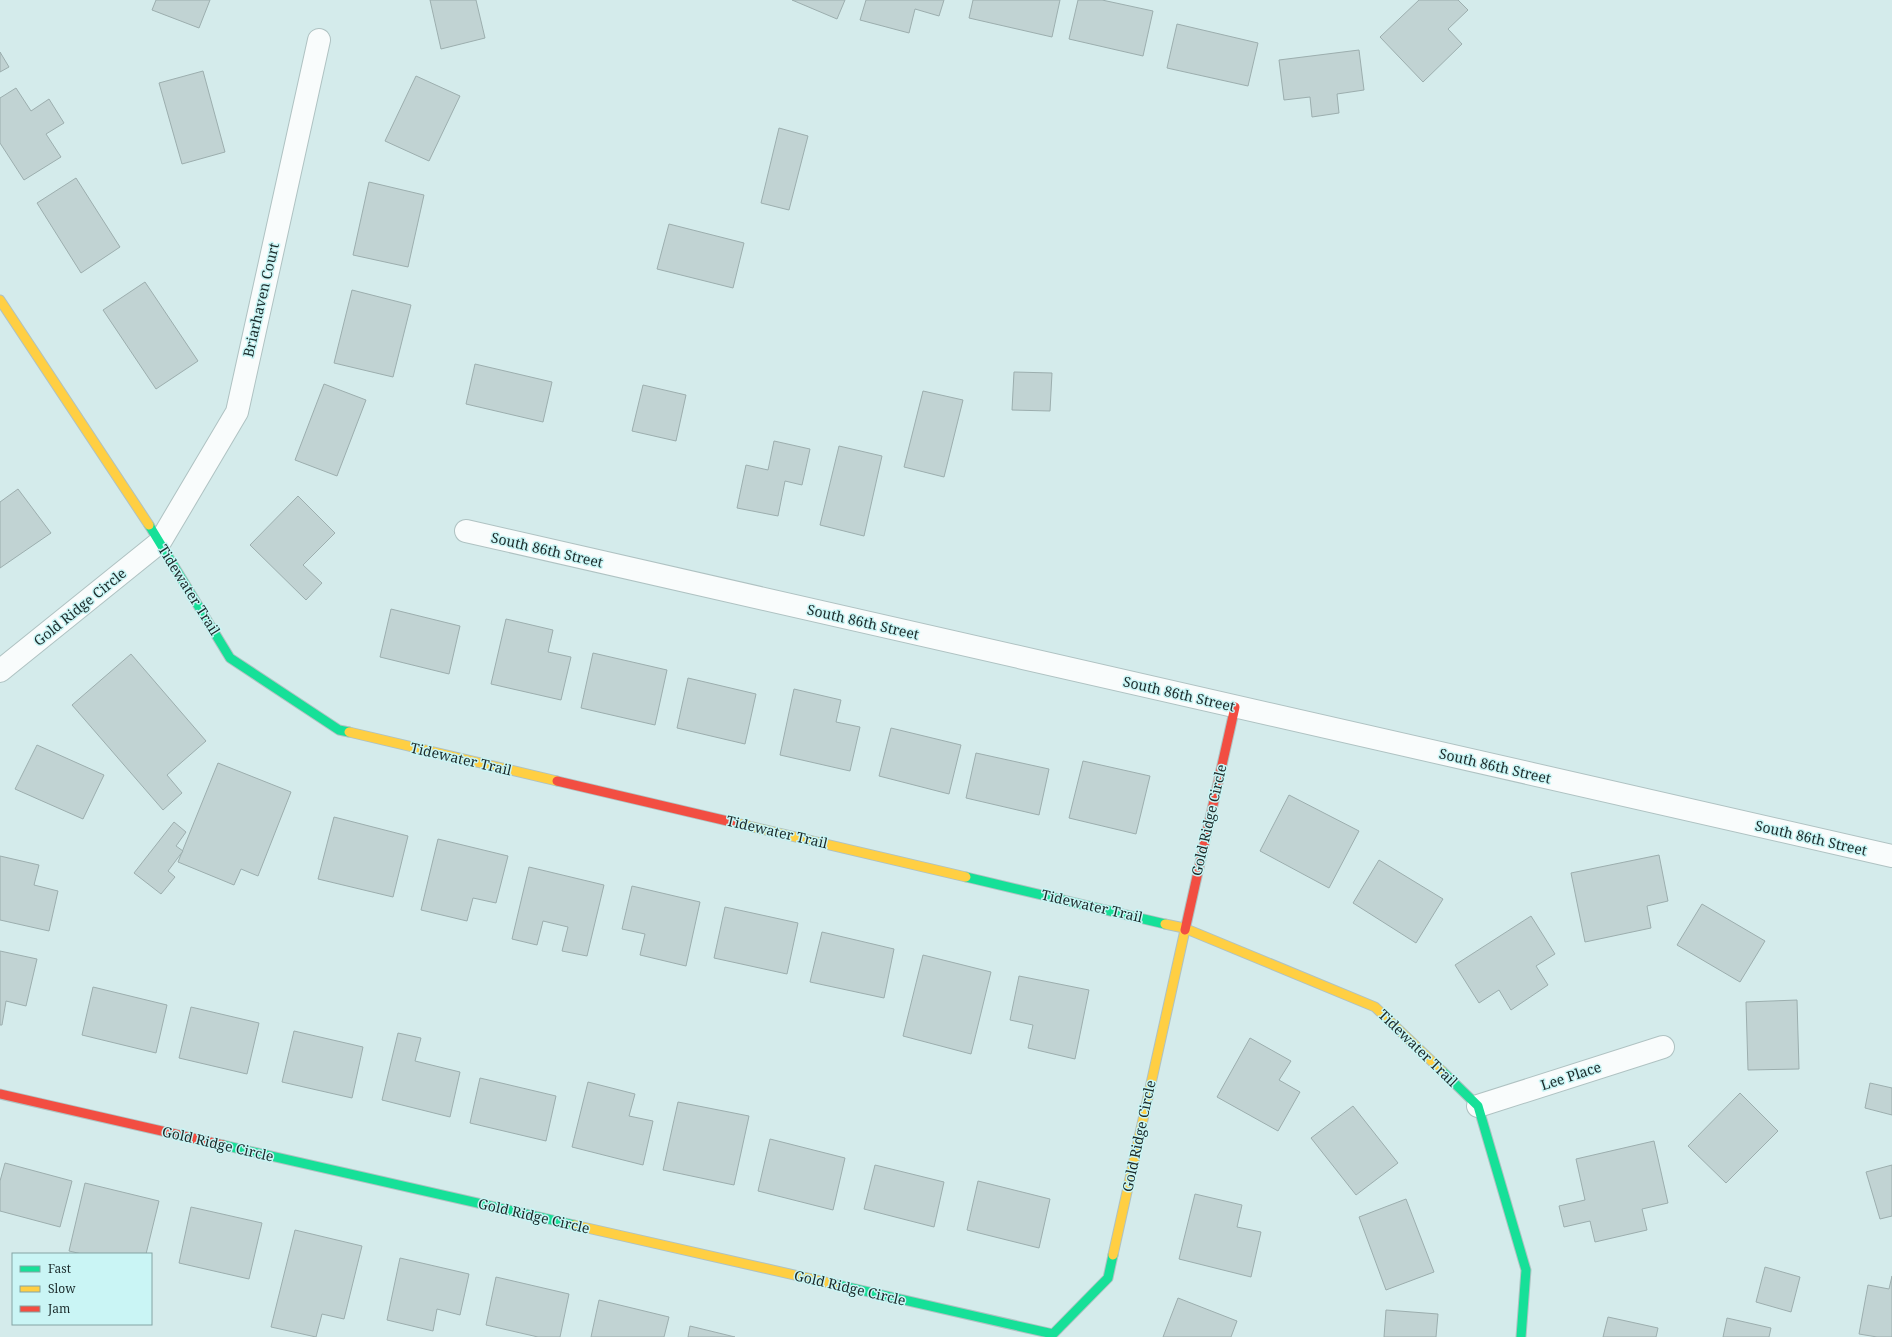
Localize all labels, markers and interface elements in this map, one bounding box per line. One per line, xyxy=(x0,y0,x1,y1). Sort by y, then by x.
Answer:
street label: Briarhaven Court xyxy=(238,241,283,359)
street label: South 86th Street xyxy=(489,527,605,572)
street label: Tidewater Trail xyxy=(154,541,225,639)
street label: Gold Ridge Circle xyxy=(29,563,130,650)
street label: South 86th Street xyxy=(805,599,921,644)
street label: South 86th Street xyxy=(1121,671,1237,716)
street label: Tidewater Trail xyxy=(409,738,514,780)
street label: South 86th Street xyxy=(1437,743,1553,788)
street label: Gold Ridge Circle xyxy=(1186,762,1231,878)
street label: Tidewater Trail xyxy=(725,811,830,853)
street label: South 86th Street xyxy=(1753,815,1869,860)
street label: Tidewater Trail xyxy=(1040,885,1145,927)
street label: Tidewater Trail xyxy=(1375,1005,1463,1091)
street label: Lee Place xyxy=(1538,1057,1603,1094)
street label: Gold Ridge Circle xyxy=(1117,1078,1160,1194)
street label: Gold Ridge Circle xyxy=(160,1121,276,1166)
street label: Gold Ridge Circle xyxy=(476,1193,592,1238)
legend xyxy=(12,1253,152,1325)
text: Fast xyxy=(48,1260,71,1277)
street label: Gold Ridge Circle xyxy=(792,1265,908,1310)
text: Slow xyxy=(48,1280,76,1297)
text: Jam xyxy=(47,1300,70,1317)

